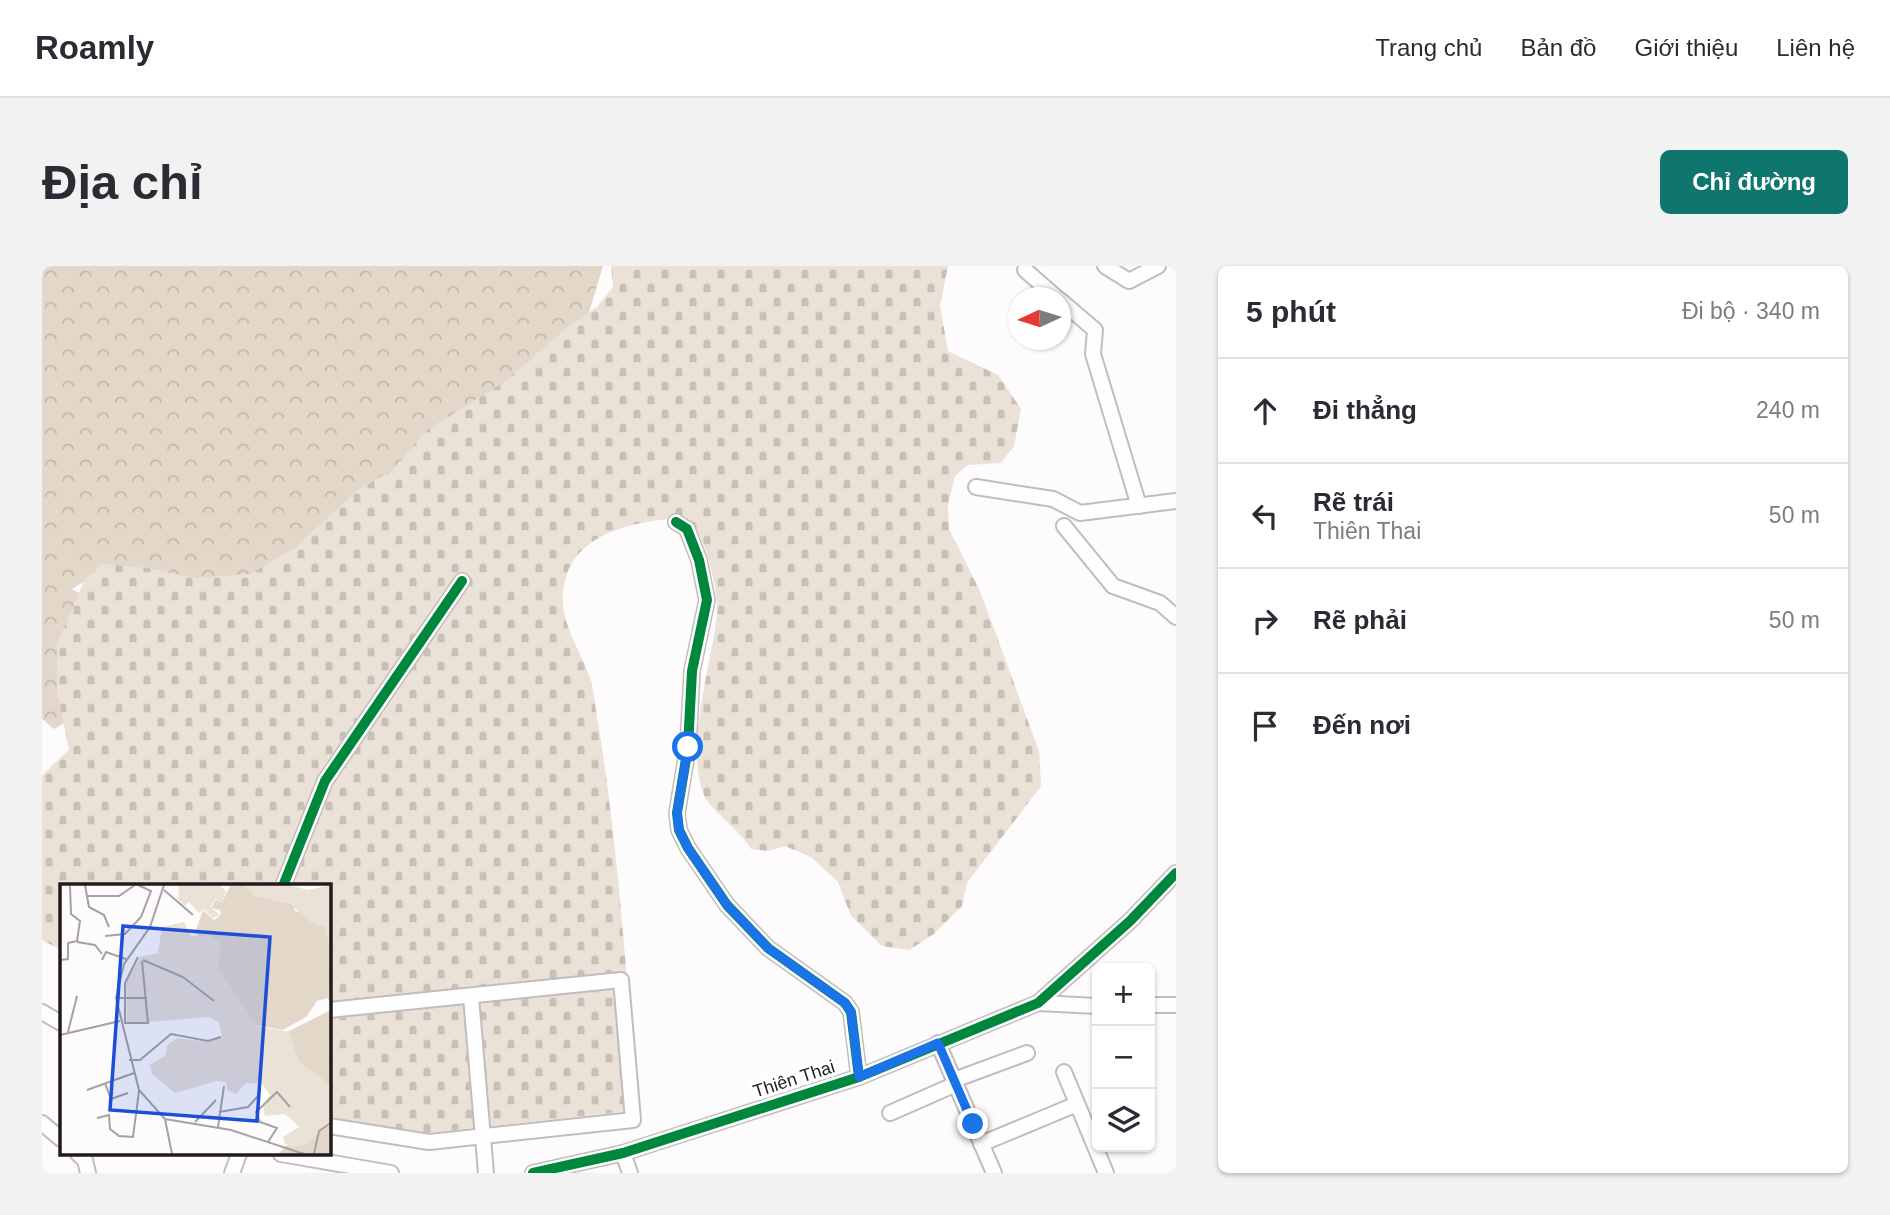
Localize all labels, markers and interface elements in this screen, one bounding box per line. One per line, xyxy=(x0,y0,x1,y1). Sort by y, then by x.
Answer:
text: Roamly xyxy=(35,29,154,66)
text: Trang chủ xyxy=(1375,34,1482,61)
text: Bản đồ xyxy=(1520,34,1596,61)
text: Giới thiệu xyxy=(1634,34,1738,61)
text: Liên hệ xyxy=(1776,34,1855,61)
button: Chỉ đường xyxy=(1660,150,1848,214)
text: Địa chỉ xyxy=(42,155,203,209)
north arrow xyxy=(1008,287,1071,350)
text: 5 phút xyxy=(1246,295,1336,328)
text: Đi bộ · 340 m xyxy=(1682,298,1820,324)
icon: ahead xyxy=(1246,392,1284,430)
text: Đi thẳng xyxy=(1313,395,1417,425)
text: 240 m xyxy=(1756,397,1820,423)
text: Rẽ trái xyxy=(1313,487,1394,517)
icon: left xyxy=(1246,497,1284,535)
text: 50 m xyxy=(1769,502,1820,528)
text: Thiên Thai xyxy=(1313,518,1421,544)
icon: right xyxy=(1246,602,1284,640)
text: Rẽ phải xyxy=(1313,605,1407,635)
text: 50 m xyxy=(1769,607,1820,633)
icon: arrive xyxy=(1246,707,1284,745)
text: Đến nơi xyxy=(1313,710,1411,740)
route start xyxy=(672,731,703,762)
inset map xyxy=(60,884,331,1156)
map controls xyxy=(1092,963,1155,1152)
button: + xyxy=(1092,963,1155,1026)
button: − xyxy=(1092,1026,1155,1089)
street label: Thiên Thai xyxy=(751,1056,837,1102)
button: layers xyxy=(1092,1089,1155,1152)
route end xyxy=(957,1108,988,1139)

